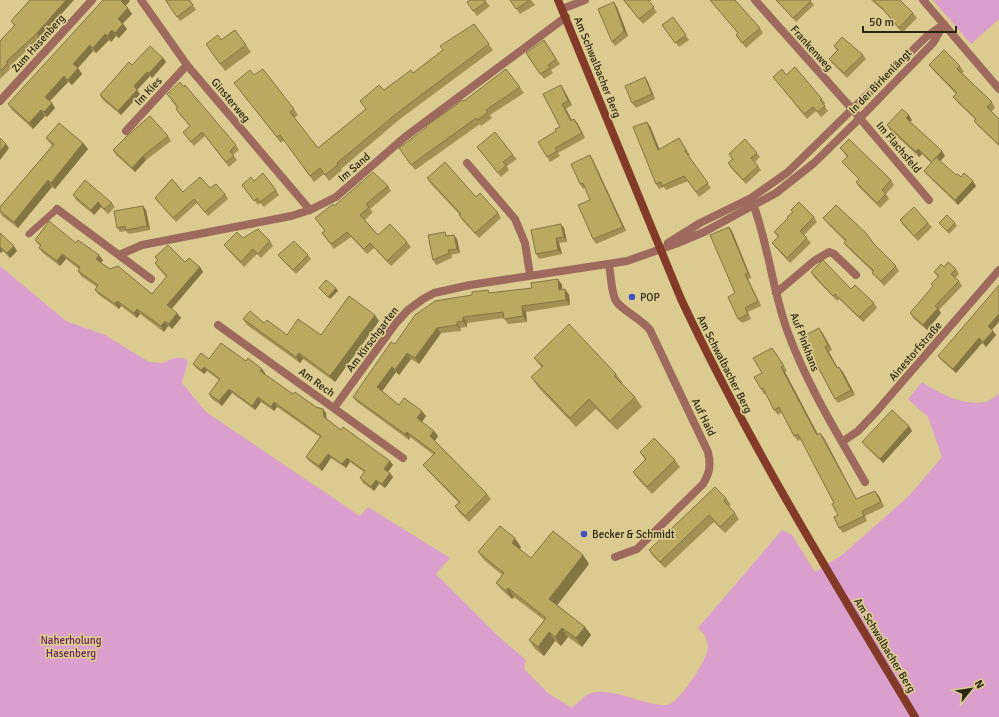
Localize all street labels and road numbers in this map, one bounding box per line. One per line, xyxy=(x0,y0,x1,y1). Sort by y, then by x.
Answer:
street label: Zum Hasenberg xyxy=(9,12,68,75)
street label: Am Schwalbacher Berg xyxy=(571,15,624,120)
street label: Frankenweg xyxy=(788,23,836,74)
street label: In der Birkenlängt xyxy=(846,46,914,116)
street label: Im Kies xyxy=(132,74,165,108)
street label: Ginsterweg xyxy=(208,76,253,125)
street label: Im Flachsfeld xyxy=(873,119,924,176)
street label: Im Sand xyxy=(336,150,373,185)
street label: Am Kirschgarten xyxy=(344,304,401,375)
street label: Auf Pinkhans xyxy=(787,311,822,374)
street label: Am Schwalbacher Berg xyxy=(694,313,755,415)
street label: Ainestorfstraße xyxy=(886,319,945,384)
street label: Am Rech xyxy=(296,365,337,400)
street label: Auf Haid xyxy=(689,396,718,438)
street label: Am Schwalbacher Berg xyxy=(851,596,918,695)

